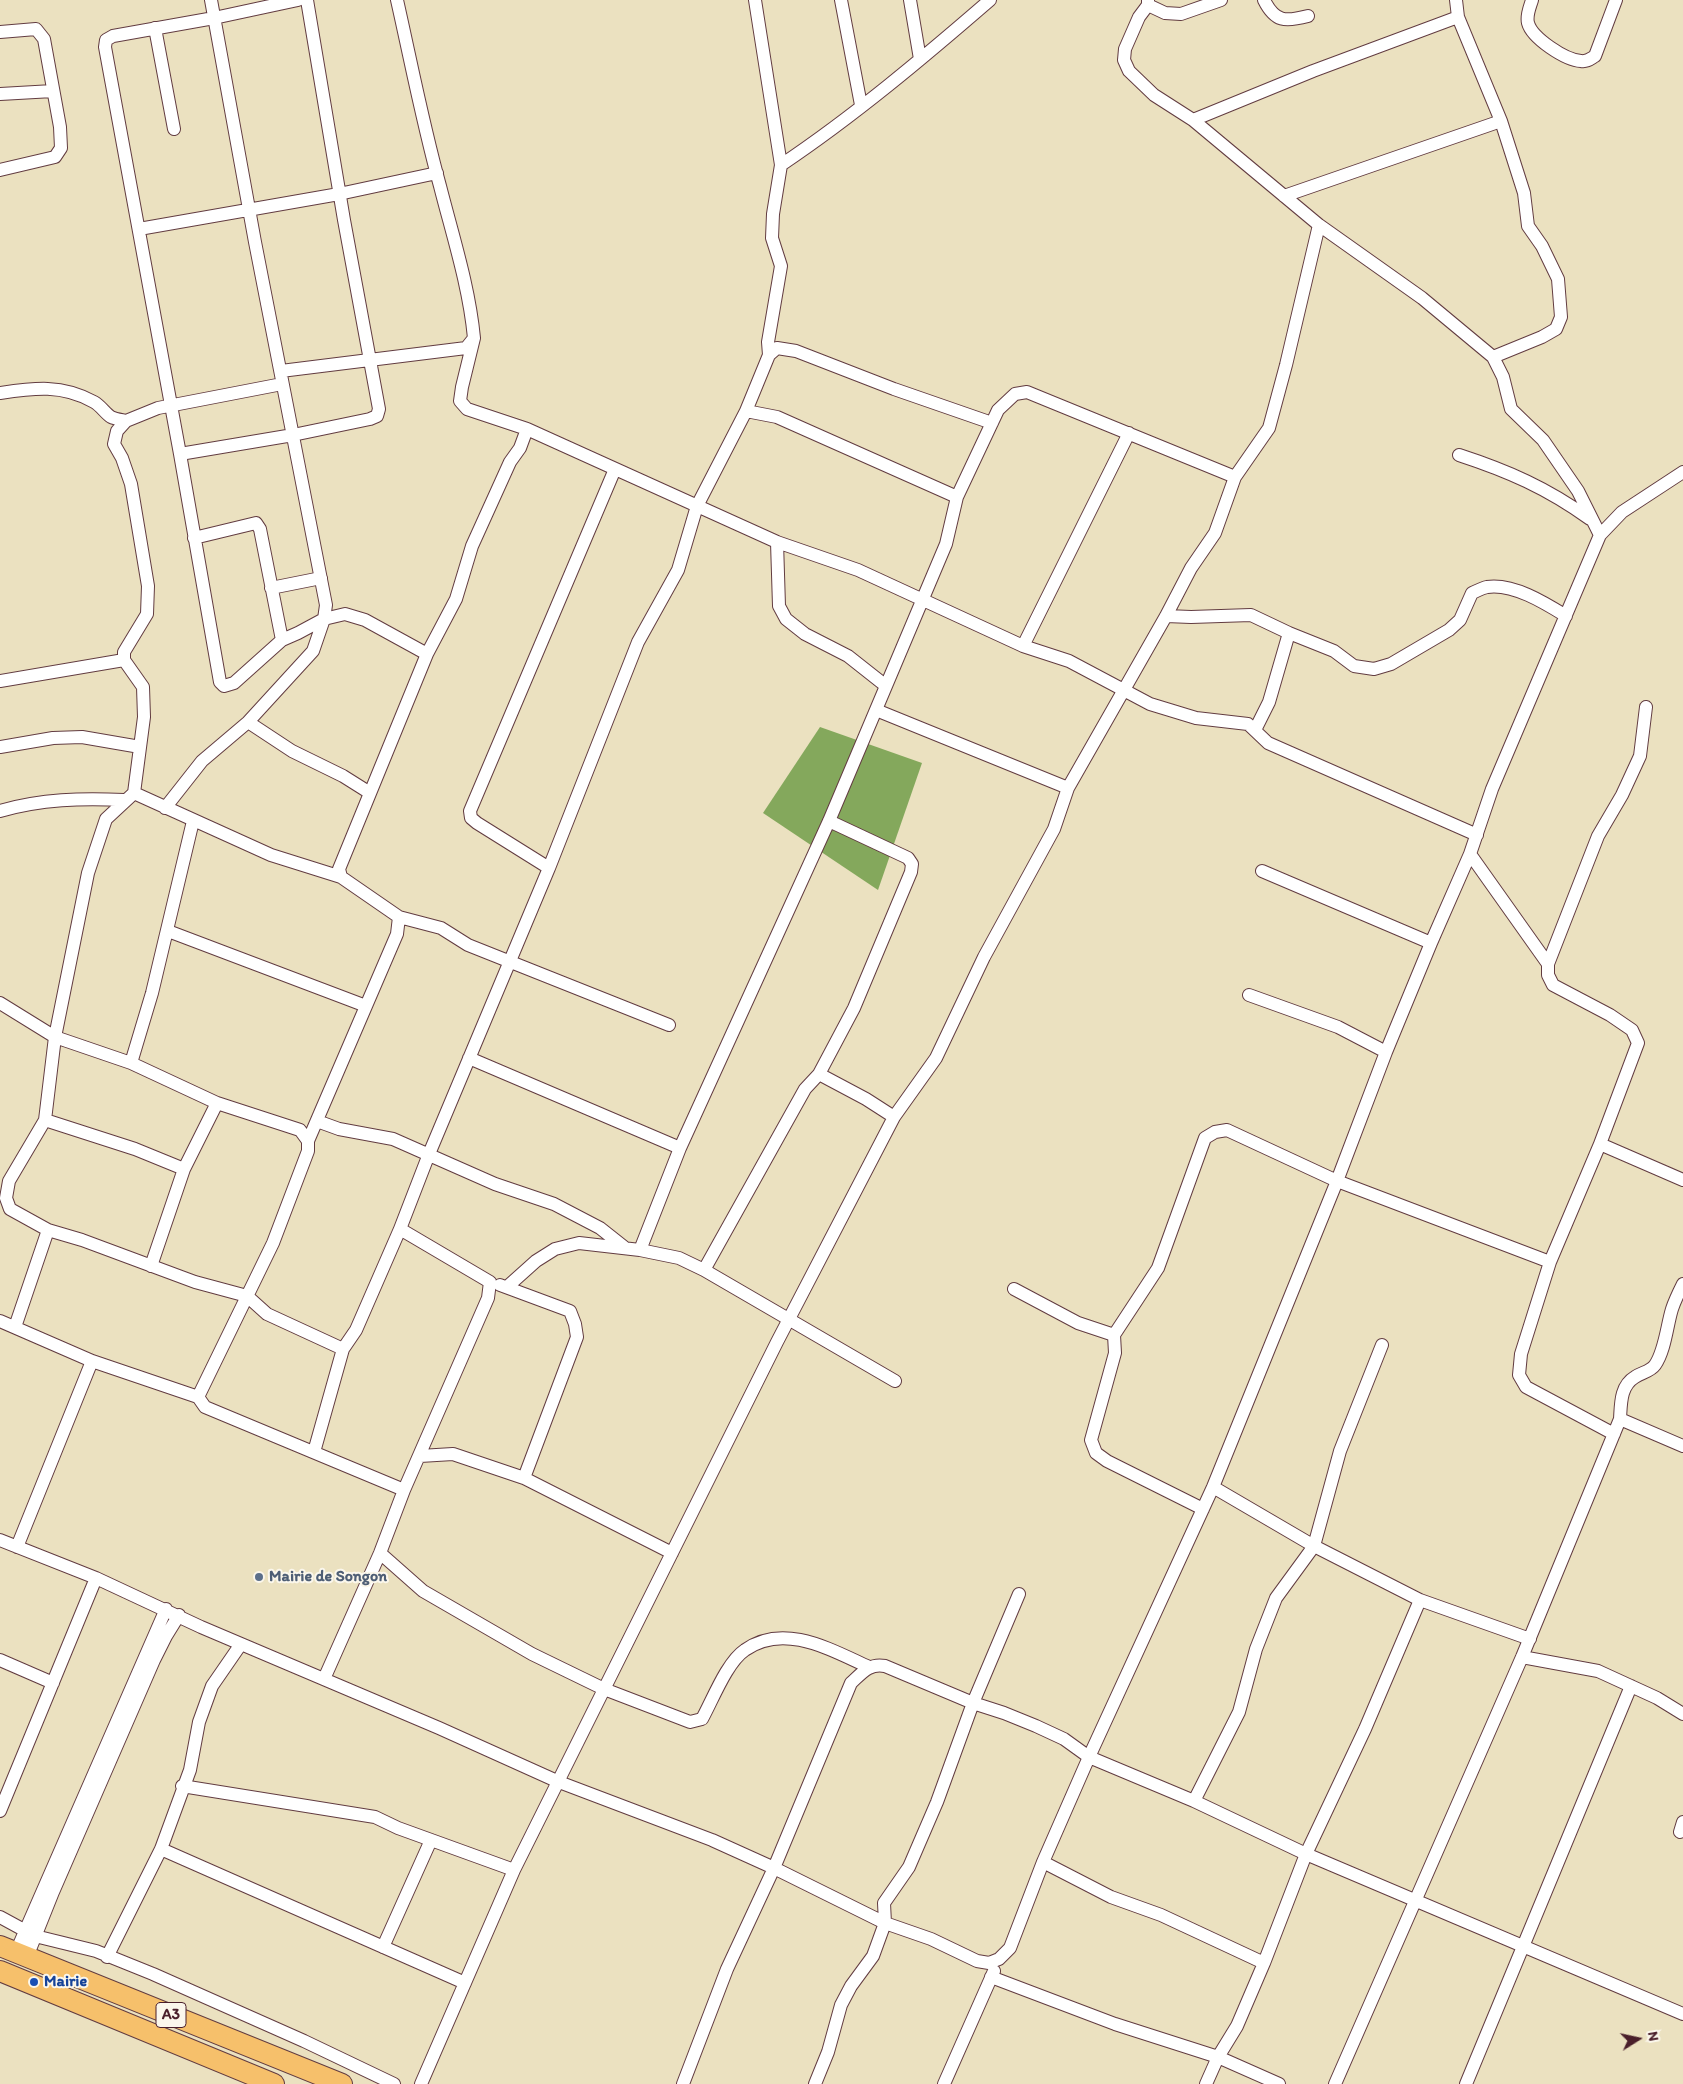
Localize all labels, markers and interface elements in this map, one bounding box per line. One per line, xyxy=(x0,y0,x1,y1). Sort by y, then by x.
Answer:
place label: Mairie de Songon xyxy=(269,1567,387,1587)
marker: Mairie de Songon xyxy=(253,1571,265,1583)
place label: Mairie xyxy=(44,1972,87,1992)
marker: Mairie xyxy=(28,1976,40,1988)
road number: A3 xyxy=(156,2002,186,2028)
north arrow xyxy=(1613,2014,1663,2064)
text: N xyxy=(1644,2030,1662,2042)

